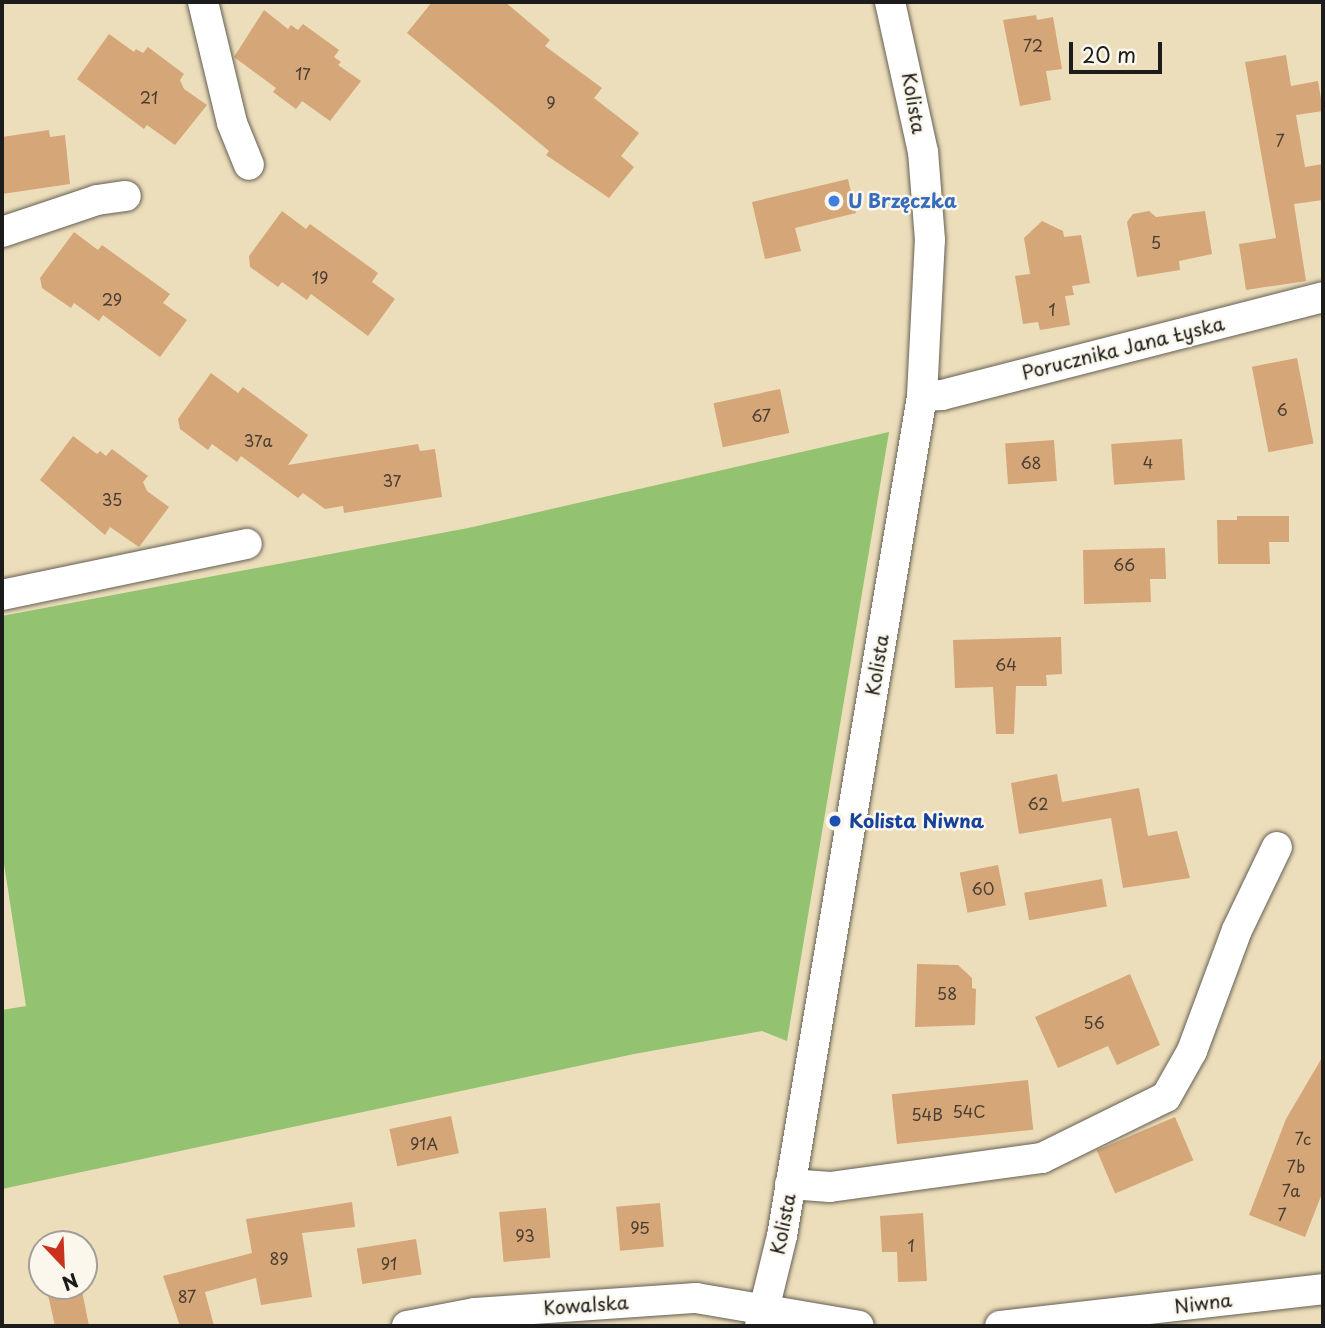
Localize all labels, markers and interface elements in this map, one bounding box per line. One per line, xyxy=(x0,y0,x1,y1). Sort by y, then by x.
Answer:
scale bar xyxy=(1073,28,1166,72)
house number: 72 xyxy=(1023,35,1043,55)
text: 20 m xyxy=(1082,38,1136,70)
house number: 17 xyxy=(295,63,311,83)
street label: Kolista xyxy=(897,71,931,135)
house number: 21 xyxy=(140,87,158,107)
house number: 9 xyxy=(546,92,556,112)
house number: 7 xyxy=(1275,130,1285,150)
place label: U Brzęczka xyxy=(848,190,957,212)
marker: U Brzęczka xyxy=(826,193,842,209)
house number: 5 xyxy=(1151,232,1161,252)
house number: 19 xyxy=(312,267,328,287)
house number: 29 xyxy=(102,289,122,309)
house number: 1 xyxy=(1048,299,1056,319)
street label: Porucznika Jana Łyska xyxy=(1018,312,1228,384)
house number: 6 xyxy=(1276,399,1288,419)
house number: 67 xyxy=(751,405,771,425)
house number: 37a xyxy=(244,430,272,450)
house number: 68 xyxy=(1020,452,1042,472)
house number: 4 xyxy=(1143,452,1153,472)
house number: 37 xyxy=(383,470,401,490)
house number: 35 xyxy=(102,489,122,509)
house number: 66 xyxy=(1113,554,1135,574)
street label: Kolista xyxy=(861,633,893,697)
house number: 64 xyxy=(995,654,1017,674)
house number: 62 xyxy=(1027,793,1049,813)
place label: Kolista Niwna xyxy=(849,810,983,832)
marker: Kolista Niwna xyxy=(827,813,843,829)
house number: 60 xyxy=(972,878,994,898)
house number: 58 xyxy=(937,983,957,1003)
house number: 56 xyxy=(1083,1012,1105,1032)
house number: 54C xyxy=(952,1101,986,1121)
house number: 54B xyxy=(911,1104,943,1124)
house number: 7c xyxy=(1295,1128,1311,1148)
house number: 91A xyxy=(410,1133,438,1153)
house number: 7b xyxy=(1287,1156,1305,1176)
house number: 7a xyxy=(1282,1180,1300,1200)
street label: Kolista xyxy=(766,1192,800,1256)
house number: 7 xyxy=(1277,1204,1287,1224)
house number: 95 xyxy=(630,1217,650,1237)
house number: 93 xyxy=(515,1225,535,1245)
north arrow xyxy=(28,1230,98,1300)
house number: 1 xyxy=(907,1235,915,1255)
house number: 89 xyxy=(269,1248,289,1268)
house number: 91 xyxy=(381,1253,397,1273)
text: N xyxy=(58,1267,83,1298)
house number: 87 xyxy=(178,1286,196,1306)
street label: Niwna xyxy=(1173,1288,1233,1318)
street label: Kowalska xyxy=(543,1291,629,1319)

